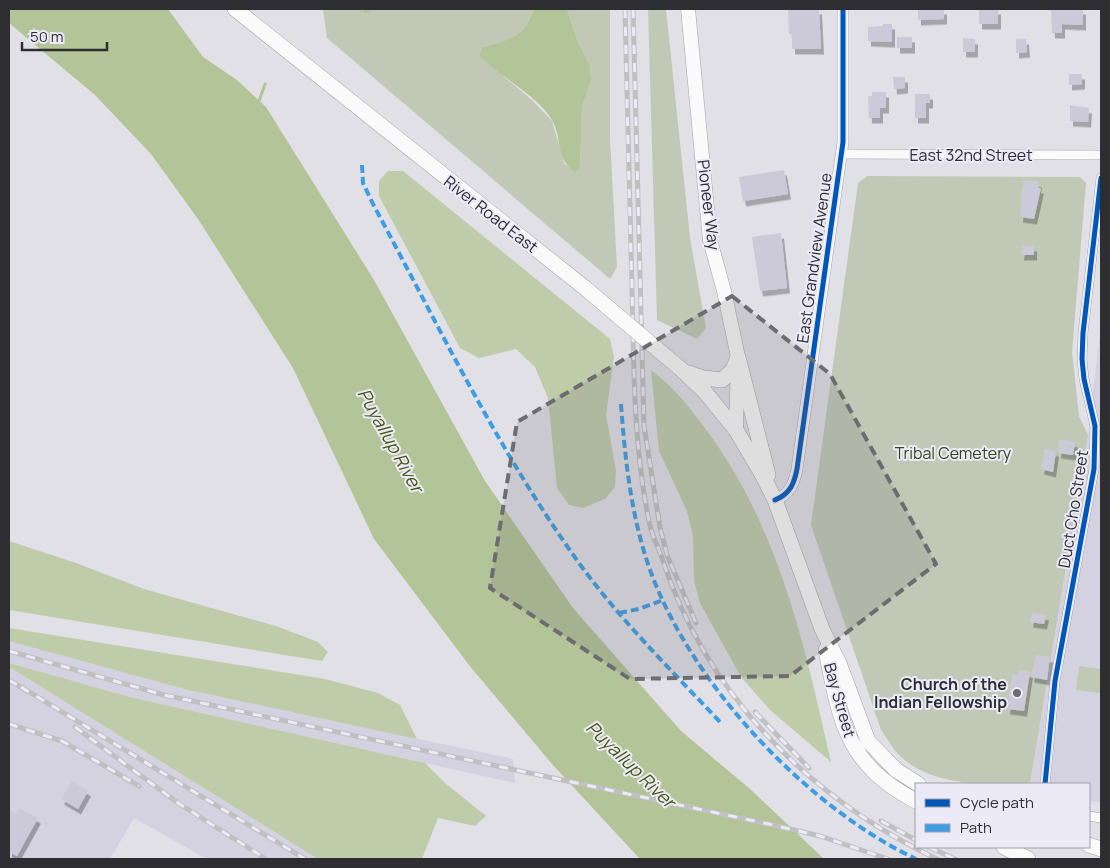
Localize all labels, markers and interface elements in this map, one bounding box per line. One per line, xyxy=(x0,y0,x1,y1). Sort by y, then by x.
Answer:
scale bar xyxy=(22,20,108,52)
text: 50 m xyxy=(30,26,64,47)
street label: East 32nd Street xyxy=(909,144,1033,166)
street label: Pioneer Way xyxy=(693,158,726,252)
street label: River Road East xyxy=(439,170,543,258)
street label: East Grandview Avenue xyxy=(791,171,837,345)
water label: Puyallup River xyxy=(353,384,431,498)
park label: Tribal Cemetery xyxy=(895,442,1012,464)
street label: Duct Cho Street xyxy=(1053,448,1093,570)
street label: Bay Street xyxy=(819,660,861,740)
place label: Church of the Indian Fellowship xyxy=(874,673,1007,713)
marker: Church of the Indian Fellowship xyxy=(1011,687,1023,699)
water label: Puyallup River xyxy=(581,715,683,814)
legend xyxy=(915,783,1090,848)
text: Cycle path xyxy=(960,792,1034,813)
text: Path xyxy=(960,817,992,838)

